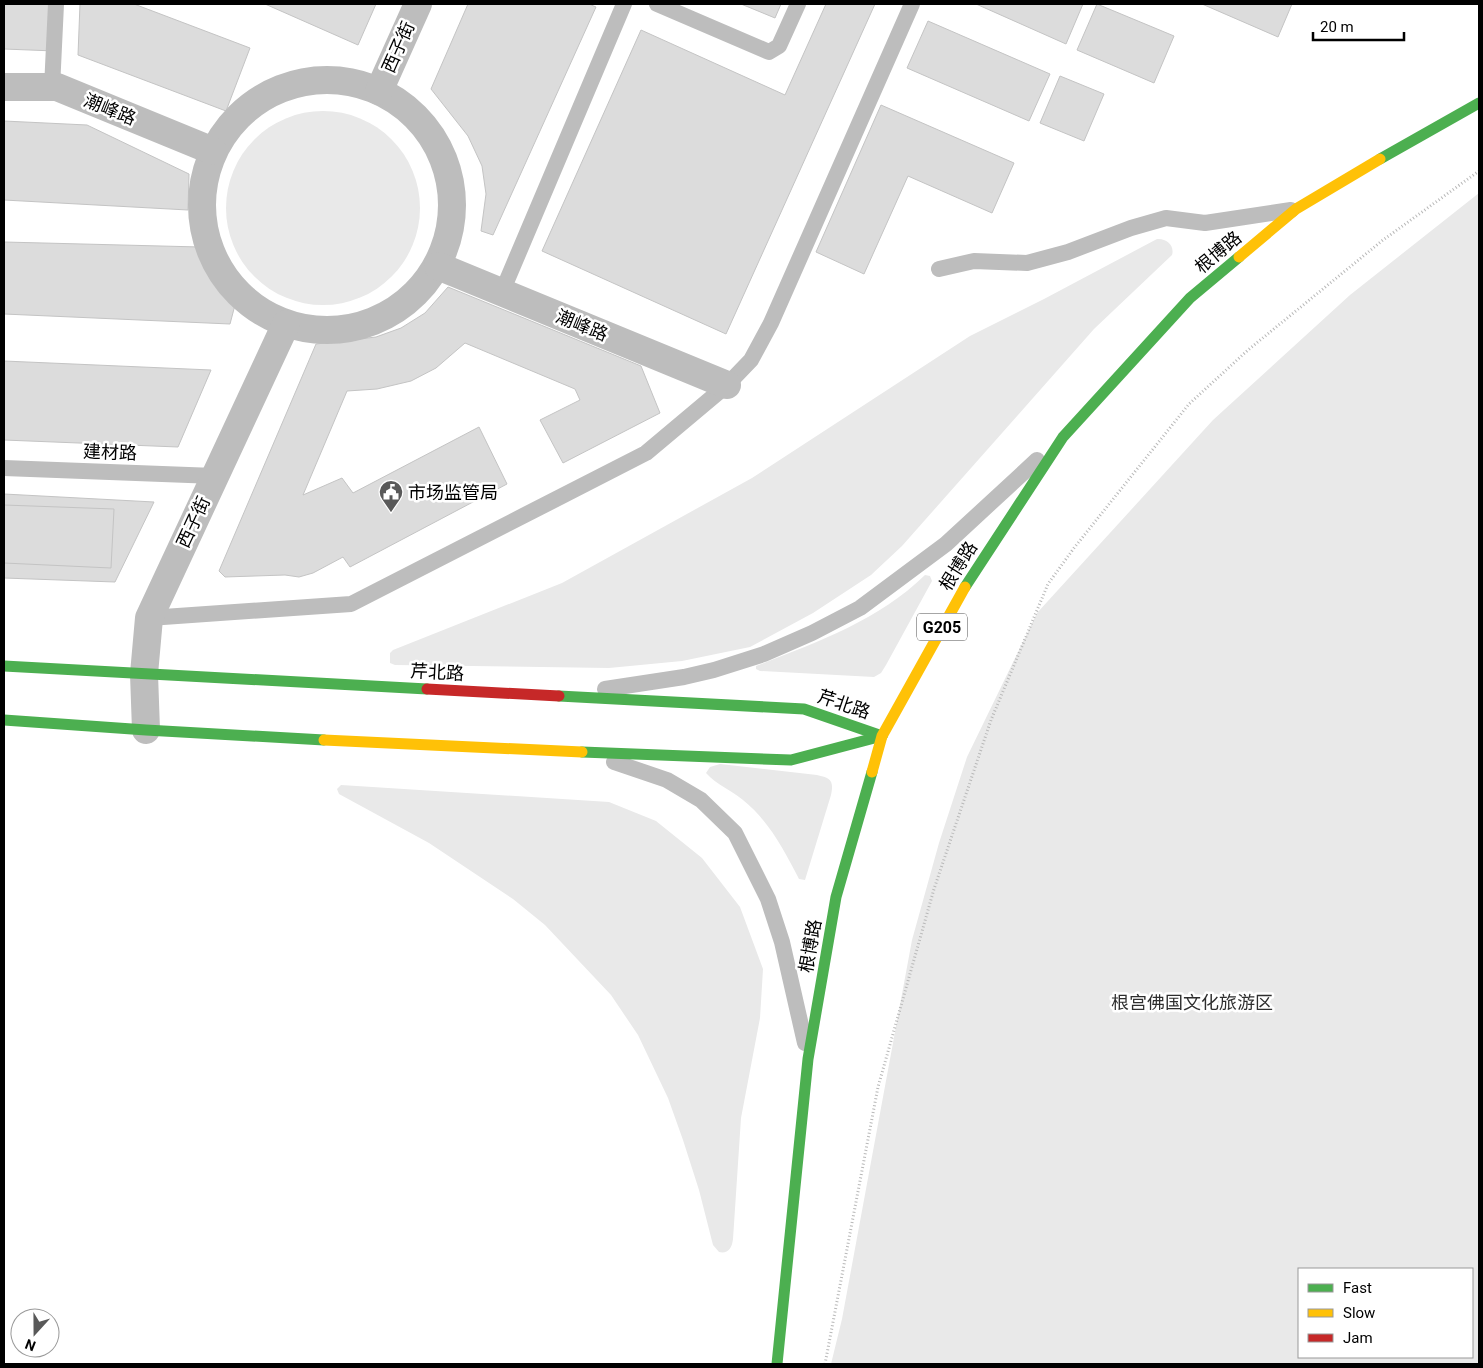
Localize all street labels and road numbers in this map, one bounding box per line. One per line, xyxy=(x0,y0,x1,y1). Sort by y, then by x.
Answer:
street label: 西子街 xyxy=(377,18,419,76)
street label: 潮峰路 xyxy=(81,89,139,129)
street label: 根博路 xyxy=(1191,227,1245,277)
street label: 潮峰路 xyxy=(553,305,611,345)
street label: 建材路 xyxy=(83,441,137,463)
street label: 西子街 xyxy=(172,493,214,551)
street label: 根博路 xyxy=(935,538,981,594)
road number: G205 xyxy=(917,614,967,640)
street label: 芹北路 xyxy=(409,660,465,684)
street label: 芹北路 xyxy=(815,685,873,723)
street label: 根博路 xyxy=(795,918,825,974)

